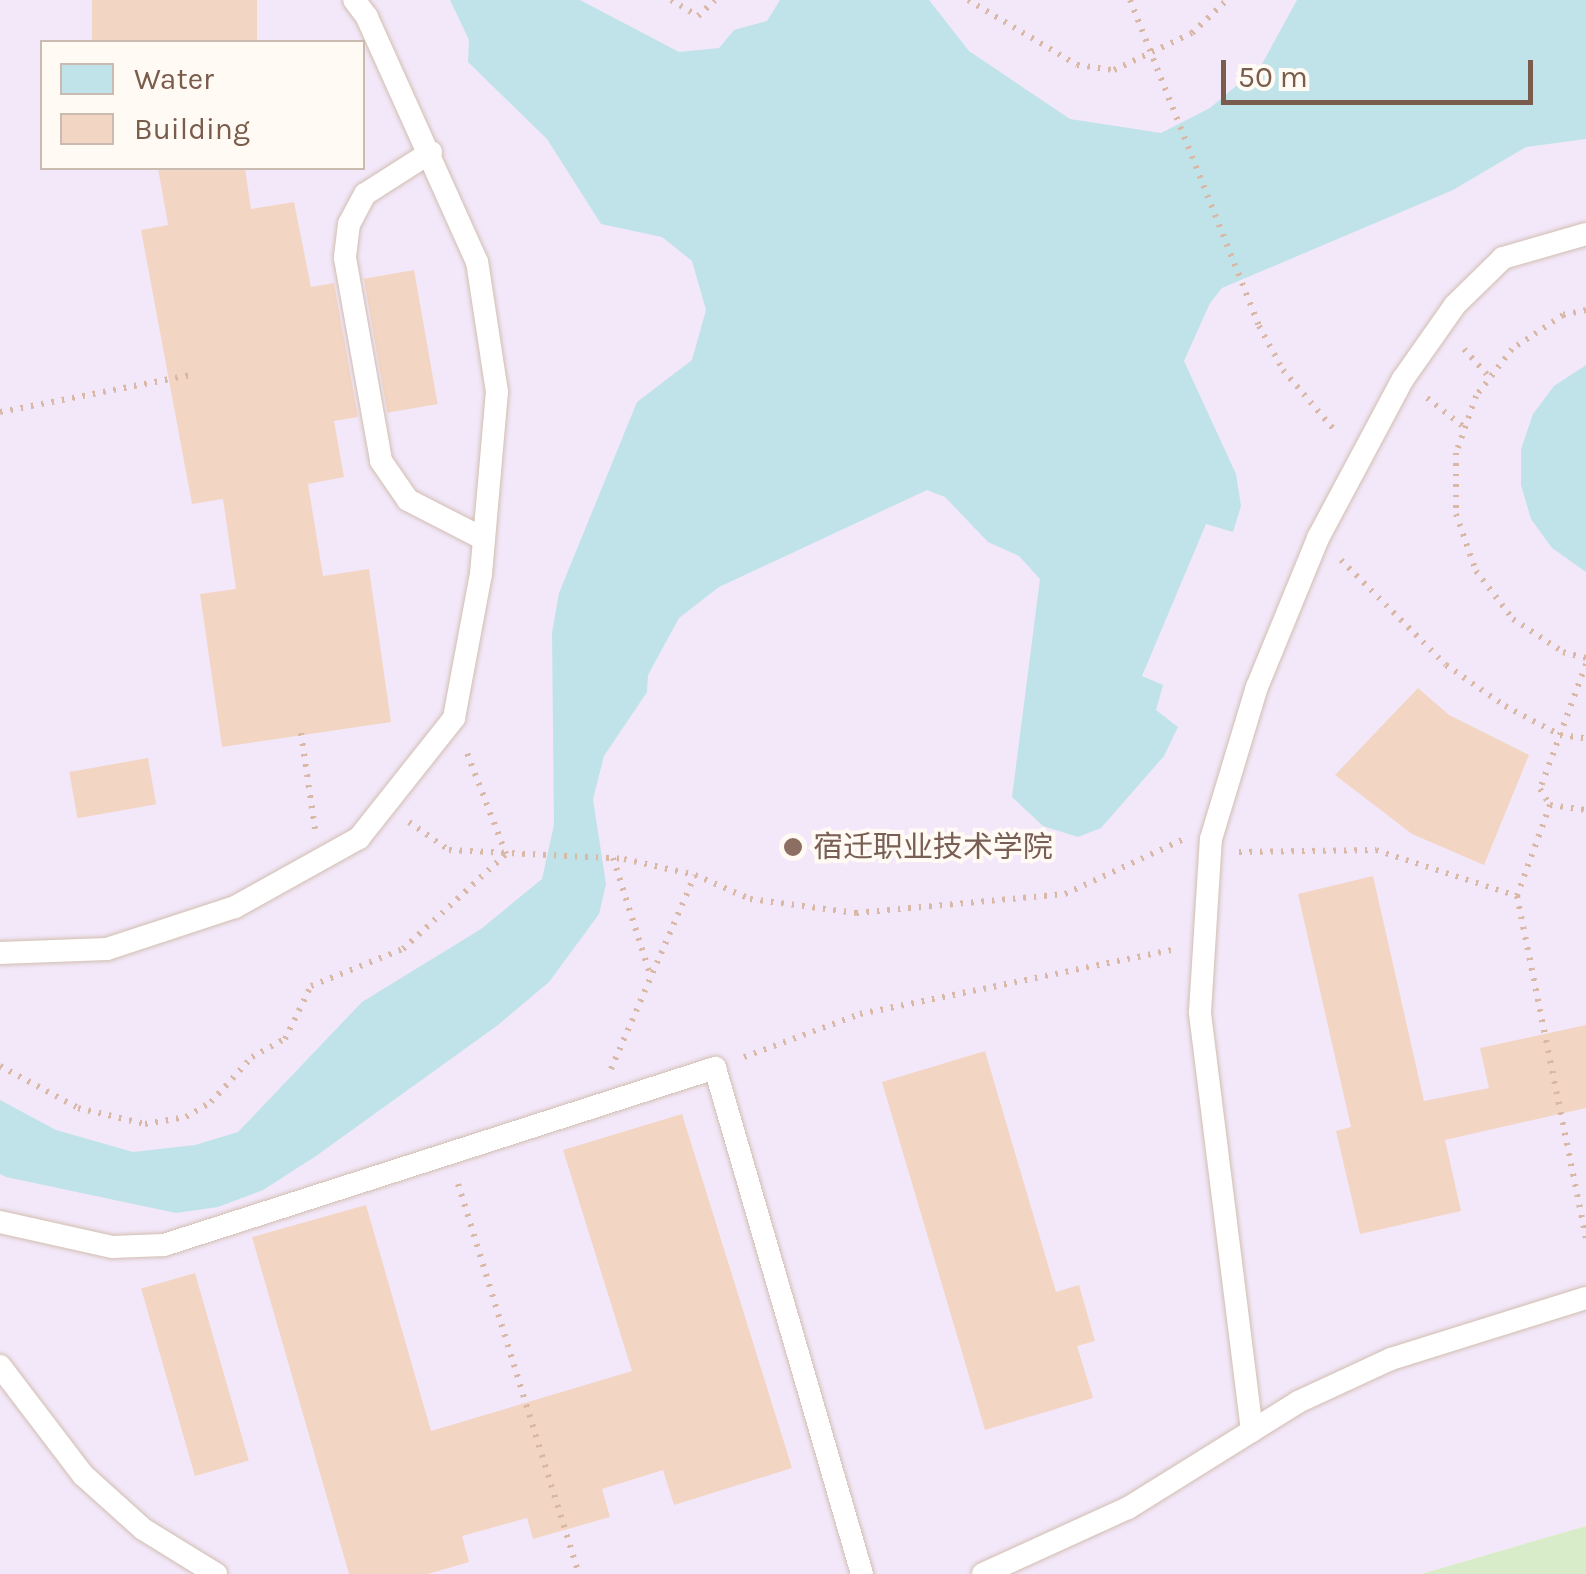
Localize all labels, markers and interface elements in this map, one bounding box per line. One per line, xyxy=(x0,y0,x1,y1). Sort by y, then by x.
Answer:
legend xyxy=(40,40,365,170)
scale bar xyxy=(1226,40,1538,102)
text: 50 m xyxy=(1238,59,1308,95)
text: Water xyxy=(134,61,214,97)
text: Building xyxy=(134,111,250,147)
place label: 宿迁职业技术学院 xyxy=(813,829,1053,865)
marker: 宿迁职业技术学院 xyxy=(782,836,804,858)

